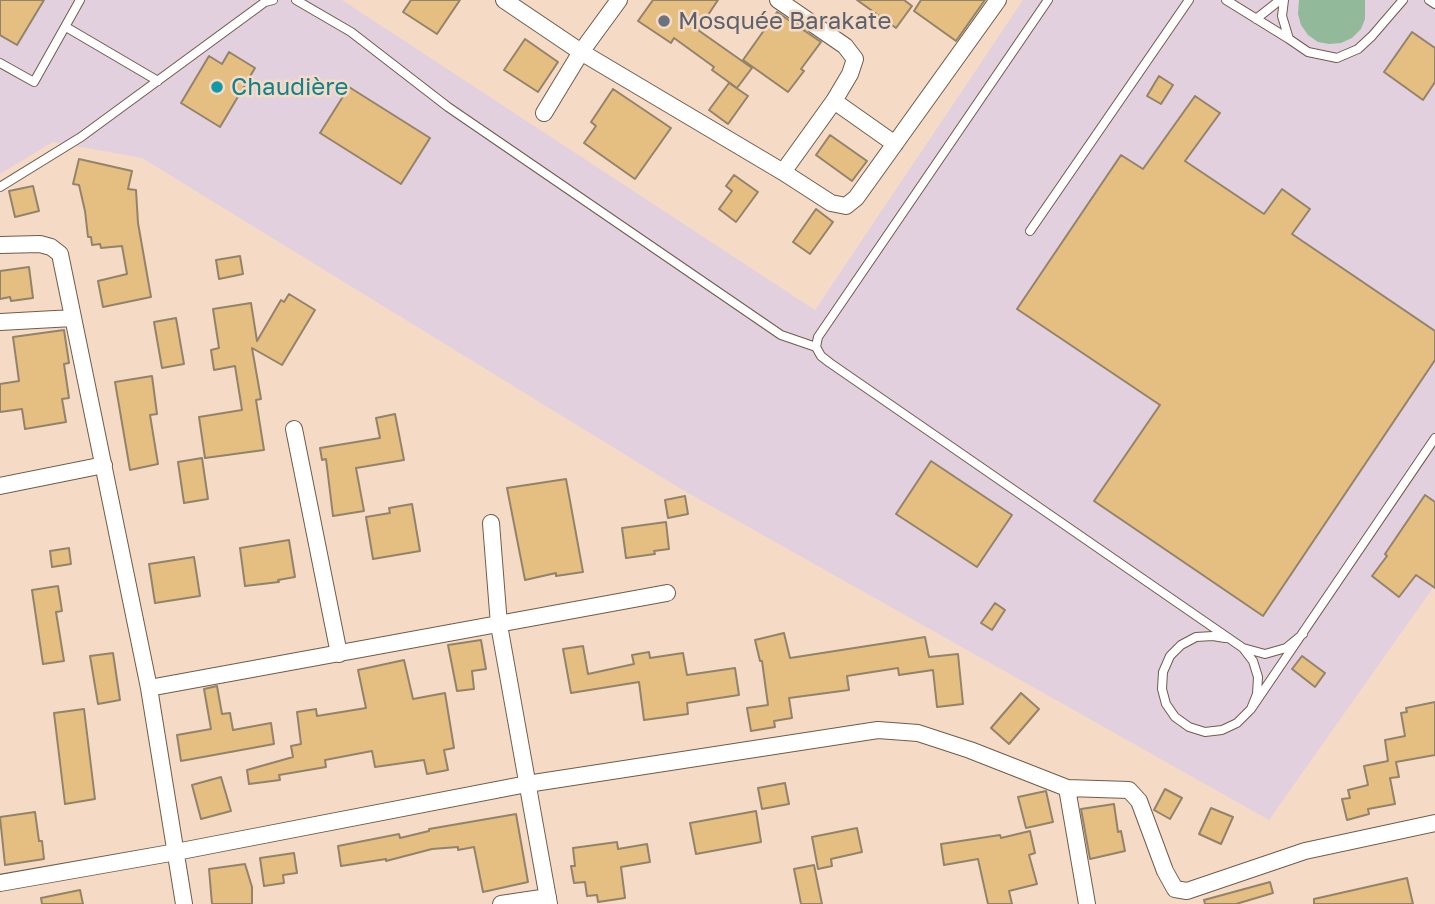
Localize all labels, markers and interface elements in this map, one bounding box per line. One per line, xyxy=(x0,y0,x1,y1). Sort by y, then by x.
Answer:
place label: Mosquée Barakate xyxy=(678,7,891,35)
marker: Mosquée Barakate xyxy=(656,13,672,29)
place label: Chaudière xyxy=(231,73,348,101)
marker: Chaudière xyxy=(209,79,225,95)

